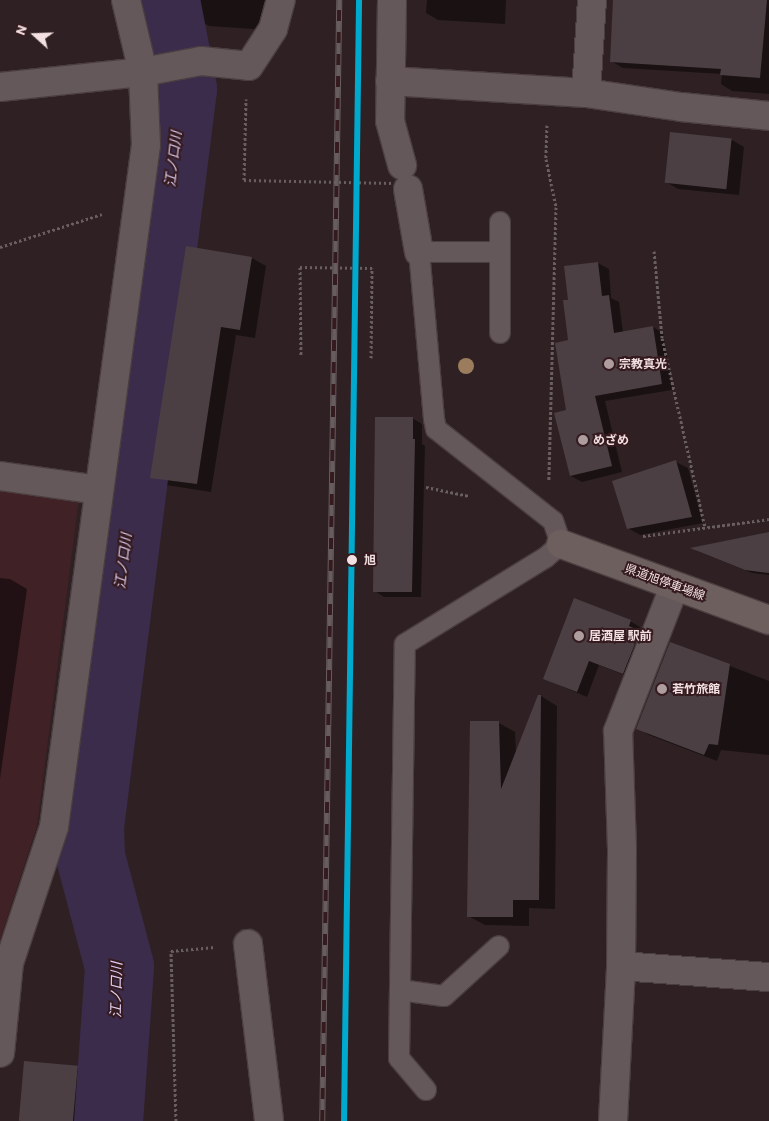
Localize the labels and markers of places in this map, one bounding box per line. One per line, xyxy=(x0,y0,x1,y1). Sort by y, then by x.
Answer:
place label: 宗教真光 xyxy=(619,357,667,371)
marker: 宗教真光 xyxy=(603,358,615,370)
place label: めざめ xyxy=(593,433,629,447)
marker: めざめ xyxy=(577,434,589,446)
marker: 旭 xyxy=(344,552,360,568)
place label: 旭 xyxy=(364,553,376,567)
place label: 居酒屋 駅前 xyxy=(589,629,651,643)
marker: 居酒屋 駅前 xyxy=(573,630,585,642)
place label: 若竹旅館 xyxy=(672,682,720,696)
marker: 若竹旅館 xyxy=(656,683,668,695)

